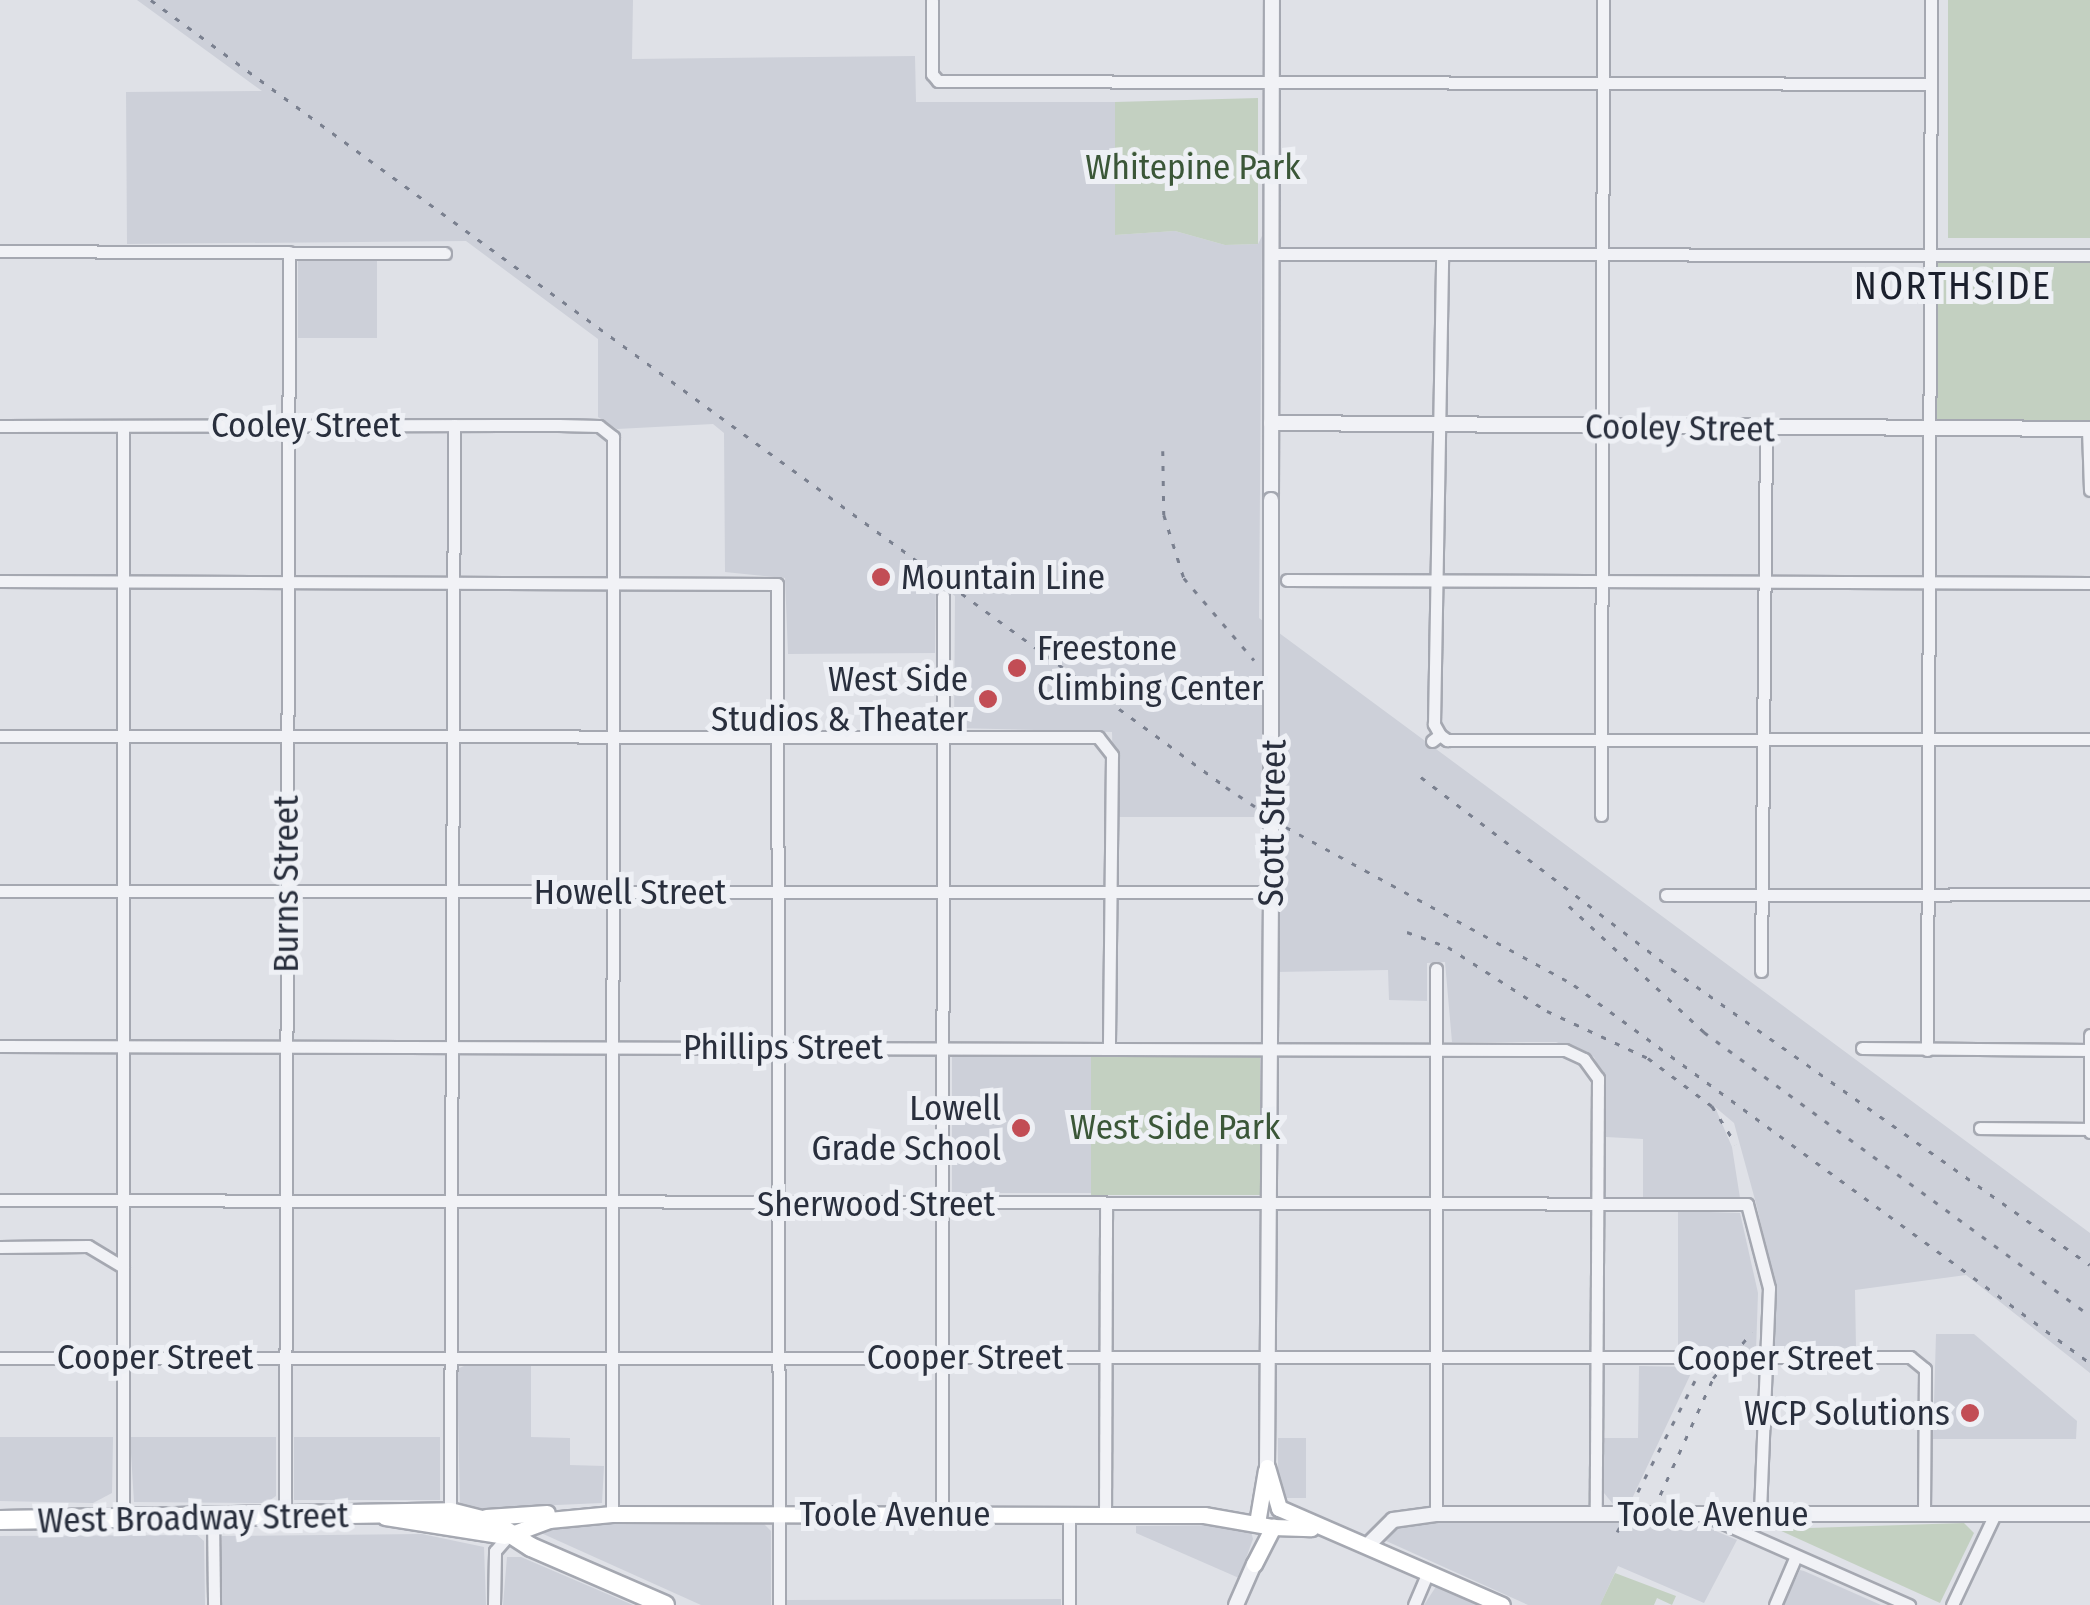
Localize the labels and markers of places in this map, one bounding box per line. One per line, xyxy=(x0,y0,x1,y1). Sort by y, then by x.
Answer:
place label: Mountain Line xyxy=(901,556,1105,598)
marker: Mountain Line xyxy=(870,566,892,588)
place label: Freestone Climbing Center xyxy=(1037,627,1263,709)
marker: Freestone Climbing Center xyxy=(1006,657,1028,679)
place label: West Side Studios & Theater xyxy=(711,658,968,740)
marker: West Side Studios & Theater xyxy=(977,688,999,710)
place label: Lowell Grade School xyxy=(812,1087,1001,1169)
marker: Lowell Grade School xyxy=(1010,1117,1032,1139)
place label: WCP Solutions xyxy=(1744,1392,1950,1434)
marker: WCP Solutions xyxy=(1959,1402,1981,1424)

